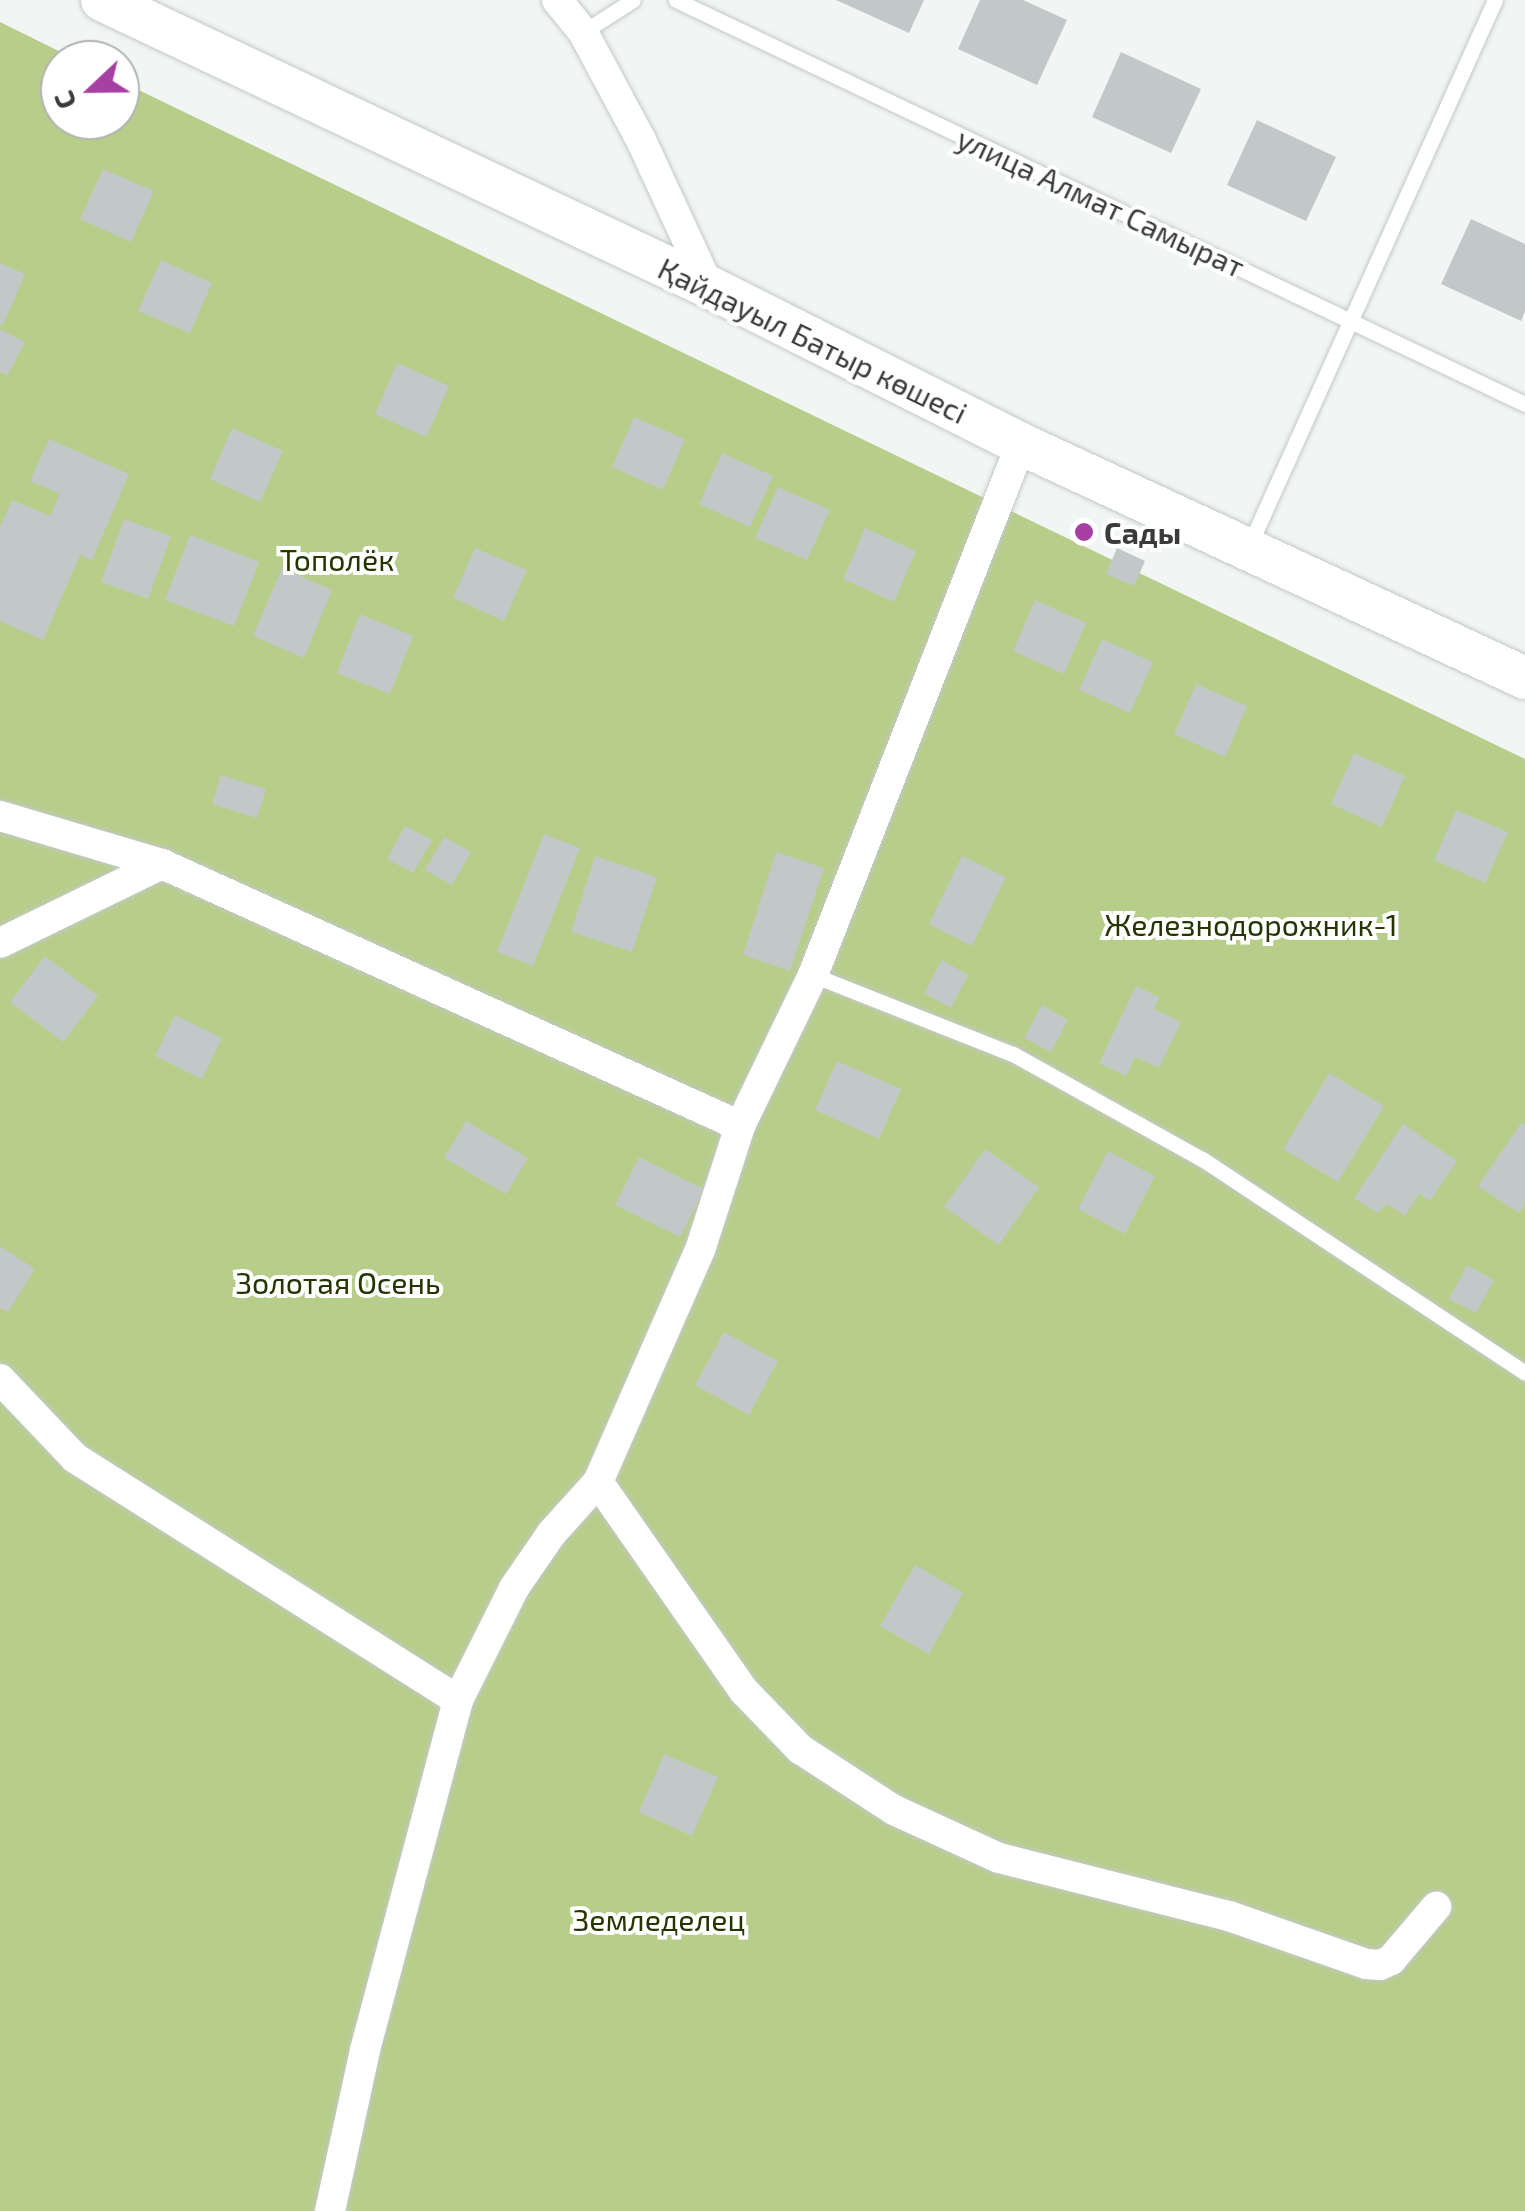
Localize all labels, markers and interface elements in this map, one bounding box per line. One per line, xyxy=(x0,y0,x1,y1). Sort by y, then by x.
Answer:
north arrow xyxy=(40,40,140,140)
text: С xyxy=(45,86,83,114)
street label: улица Алмат Самырат xyxy=(952,120,1250,284)
street label: Қайдауыл Батыр көшесі xyxy=(653,249,973,431)
place label: Сады xyxy=(1104,514,1181,550)
marker: Сады xyxy=(1073,521,1095,543)
park label: Тополёк xyxy=(280,541,394,577)
park label: Железнодорожник-1 xyxy=(1104,906,1398,942)
park label: Золотая Осень xyxy=(236,1264,440,1300)
park label: Земледелец xyxy=(573,1901,745,1937)

